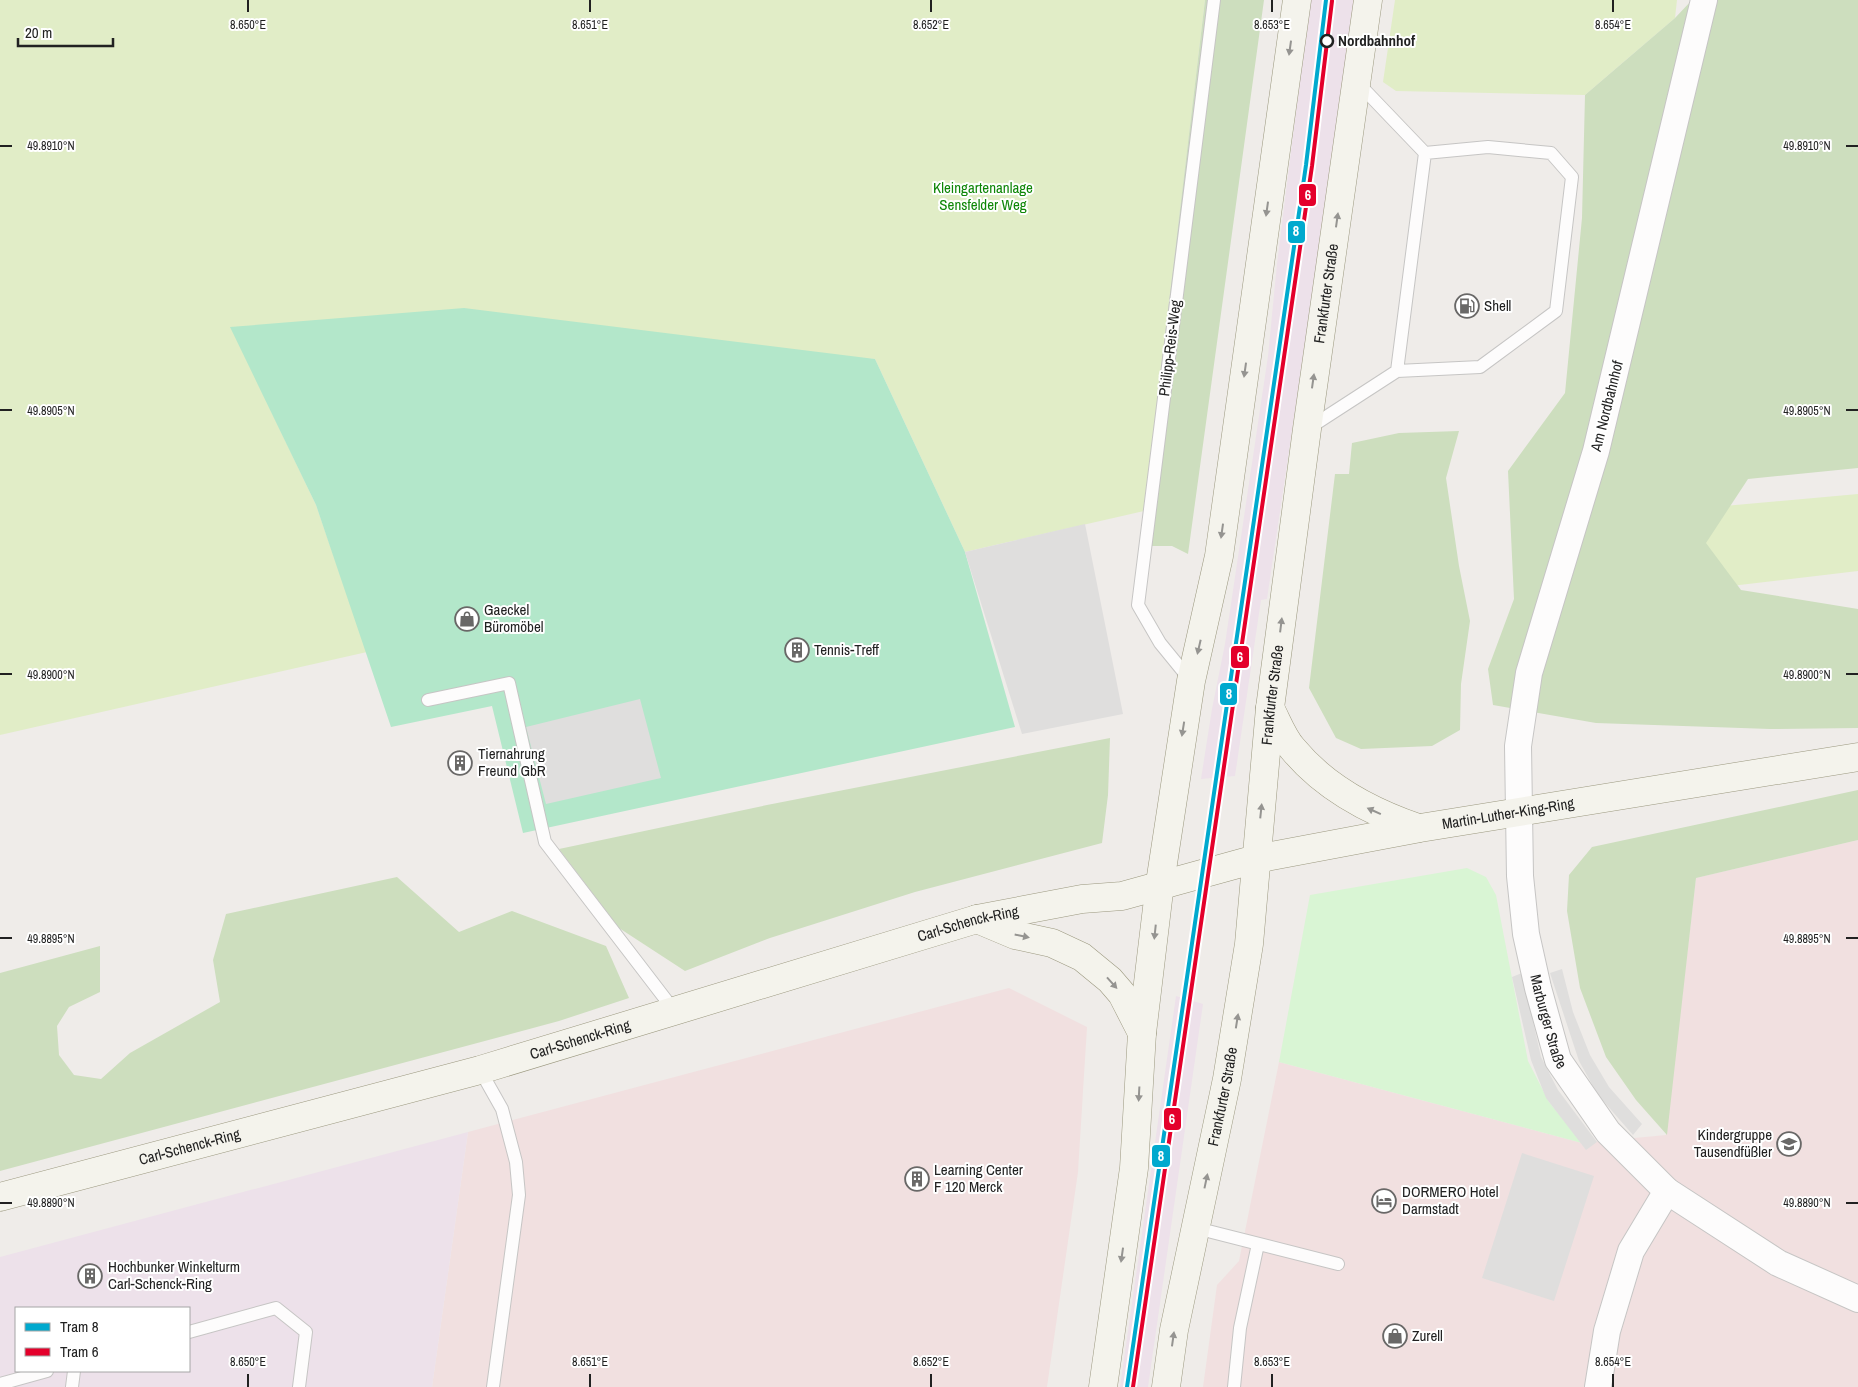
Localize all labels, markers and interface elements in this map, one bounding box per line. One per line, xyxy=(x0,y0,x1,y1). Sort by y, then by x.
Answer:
scale bar xyxy=(18,15,112,47)
text: 8.650°E xyxy=(230,17,266,33)
text: 8.651°E xyxy=(572,17,608,33)
text: 8.652°E xyxy=(913,17,949,33)
text: 8.653°E xyxy=(1254,17,1290,33)
text: 8.654°E xyxy=(1595,17,1631,33)
text: 20 m xyxy=(25,22,52,43)
place label: Nordbahnhof xyxy=(1338,30,1416,51)
marker: Nordbahnhof xyxy=(1320,34,1334,48)
one-way arrow xyxy=(1286,41,1294,57)
text: 49.8910°N xyxy=(27,138,75,154)
text: 49.8910°N xyxy=(1783,138,1831,154)
park label: Kleingartenanlage Sensfelder Weg xyxy=(933,177,1033,215)
line badge: 6 xyxy=(1298,183,1317,207)
text: 6 xyxy=(1305,186,1311,204)
one-way arrow xyxy=(1263,201,1271,217)
one-way arrow xyxy=(1333,212,1341,228)
line badge: 8 xyxy=(1287,220,1306,244)
text: 8 xyxy=(1293,222,1299,240)
street label: Frankfurter Straße xyxy=(1308,242,1343,345)
fuel station icon: Shell xyxy=(1454,293,1480,319)
place label: Shell xyxy=(1484,295,1511,316)
street label: Philipp-Reis-Weg xyxy=(1153,298,1186,397)
street label: Am Nordbahnhof xyxy=(1585,358,1628,455)
one-way arrow xyxy=(1241,362,1249,378)
one-way arrow xyxy=(1310,373,1318,389)
text: 49.8905°N xyxy=(27,403,75,419)
text: 49.8905°N xyxy=(1783,403,1831,419)
one-way arrow xyxy=(1218,523,1226,539)
place label: Gaeckel Büromöbel xyxy=(484,599,543,637)
shop icon: Gaeckel Büromöbel xyxy=(454,606,480,632)
one-way arrow xyxy=(1277,617,1285,633)
building icon: Tennis-Treff xyxy=(784,637,810,663)
place label: Tennis-Treff xyxy=(814,639,879,660)
one-way arrow xyxy=(1194,639,1202,655)
street label: Frankfurter Straße xyxy=(1256,643,1288,746)
line badge: 6 xyxy=(1230,645,1250,669)
text: 6 xyxy=(1237,648,1243,666)
text: 49.8900°N xyxy=(27,667,75,683)
text: 49.8900°N xyxy=(1783,667,1831,683)
line badge: 8 xyxy=(1219,682,1238,706)
text: 8 xyxy=(1226,685,1232,703)
one-way arrow xyxy=(1179,721,1187,737)
place label: Tiernahrung Freund GbR xyxy=(478,743,546,781)
building icon: Tiernahrung Freund GbR xyxy=(447,750,473,776)
street label: Martin-Luther-King-Ring xyxy=(1440,792,1576,834)
one-way arrow xyxy=(1257,802,1265,818)
one-way arrow xyxy=(1367,807,1381,815)
street label: Carl-Schenck-Ring xyxy=(915,900,1020,947)
one-way arrow xyxy=(1151,924,1159,940)
text: 49.8895°N xyxy=(27,931,75,947)
text: 49.8895°N xyxy=(1783,931,1831,947)
one-way arrow xyxy=(1014,932,1030,940)
street label: Marburger Straße xyxy=(1525,972,1572,1073)
one-way arrow xyxy=(1107,977,1118,989)
one-way arrow xyxy=(1233,1013,1241,1029)
street label: Carl-Schenck-Ring xyxy=(527,1014,633,1064)
street label: Frankfurter Straße xyxy=(1202,1045,1242,1148)
one-way arrow xyxy=(1134,1086,1142,1102)
line badge: 6 xyxy=(1163,1107,1182,1131)
text: 6 xyxy=(1169,1110,1175,1128)
street label: Carl-Schenck-Ring xyxy=(136,1123,242,1170)
place label: Kindergruppe Tausendfüßler xyxy=(1694,1124,1772,1162)
school or university icon: Kindergruppe Tausendfüßler xyxy=(1776,1131,1802,1157)
line badge: 8 xyxy=(1151,1144,1171,1168)
text: 8 xyxy=(1158,1147,1164,1165)
place label: Learning Center F 120 Merck xyxy=(934,1159,1023,1197)
building icon: Learning Center F 120 Merck xyxy=(904,1166,930,1192)
one-way arrow xyxy=(1202,1172,1210,1188)
place label: DORMERO Hotel Darmstadt xyxy=(1402,1181,1498,1219)
hotel icon: DORMERO Hotel Darmstadt xyxy=(1371,1188,1397,1214)
text: 49.8890°N xyxy=(27,1195,75,1211)
text: 49.8890°N xyxy=(1783,1195,1831,1211)
one-way arrow xyxy=(1117,1247,1125,1263)
place label: Hochbunker Winkelturm Carl-Schenck-Ring xyxy=(108,1256,240,1294)
building icon: Hochbunker Winkelturm Carl-Schenck-Ring xyxy=(77,1263,103,1289)
legend xyxy=(15,1307,190,1372)
text: Tram 8 xyxy=(60,1316,99,1337)
shop icon: Zurell xyxy=(1382,1323,1408,1349)
place label: Zurell xyxy=(1412,1325,1443,1346)
one-way arrow xyxy=(1169,1330,1177,1346)
text: Tram 6 xyxy=(60,1341,99,1362)
text: 8.650°E xyxy=(230,1354,266,1370)
text: 8.651°E xyxy=(572,1354,608,1370)
text: 8.652°E xyxy=(913,1354,949,1370)
text: 8.653°E xyxy=(1254,1354,1290,1370)
text: 8.654°E xyxy=(1595,1354,1631,1370)

